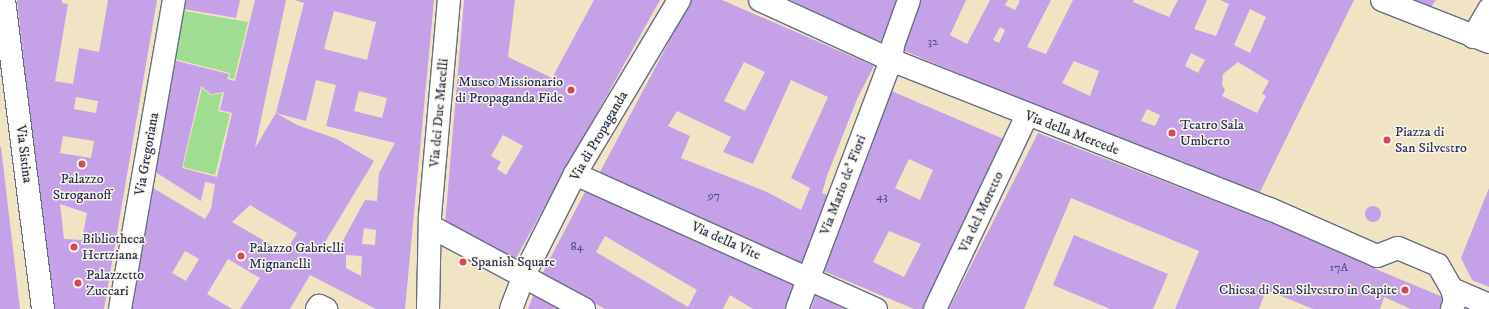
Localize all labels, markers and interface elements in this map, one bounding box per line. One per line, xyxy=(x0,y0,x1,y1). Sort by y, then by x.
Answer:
house number: 32 xyxy=(928,35,938,49)
street label: Via dei Due Macelli xyxy=(426,58,452,168)
place label: Museo Missionario di Propaganda Fide xyxy=(455,74,563,106)
marker: Museo Missionario di Propaganda Fide xyxy=(566,85,576,95)
street label: Via di Propaganda xyxy=(566,88,632,184)
street label: Via della Mercede xyxy=(1022,107,1122,159)
street label: Via Gregoriana xyxy=(131,111,163,197)
place label: Teatro Sala Umberto xyxy=(1180,117,1244,150)
street label: Via Sistina xyxy=(12,124,36,184)
place label: Piazza di San Silvestro xyxy=(1395,124,1467,156)
marker: Teatro Sala Umberto xyxy=(1167,128,1177,138)
street label: Via Mario de' Fiori xyxy=(816,133,870,237)
marker: Piazza di San Silvestro xyxy=(1382,135,1392,145)
marker: Palazzo Stroganoff xyxy=(77,159,87,169)
street label: Via del Moretto xyxy=(955,169,1007,255)
place label: Palazzo Stroganoff xyxy=(53,171,111,204)
house number: 97 xyxy=(708,189,720,203)
house number: 43 xyxy=(876,190,888,204)
street label: Via della Vite xyxy=(689,218,763,264)
place label: Bibliotheca Hertziana xyxy=(82,231,145,264)
place label: Palazzo Gabrielli Mignanelli xyxy=(249,240,344,272)
house number: 84 xyxy=(571,240,583,254)
marker: Bibliotheca Hertziana xyxy=(69,242,79,252)
marker: Palazzo Gabrielli Mignanelli xyxy=(236,251,246,261)
place label: Spanish Square xyxy=(471,254,555,270)
marker: Spanish Square xyxy=(458,257,468,267)
house number: 17A xyxy=(1330,261,1348,275)
place label: Palazzetto Zuccari xyxy=(86,267,144,300)
marker: Palazzetto Zuccari xyxy=(73,278,83,288)
place label: Chiesa di San Silvestro in Capite xyxy=(1219,282,1397,298)
marker: Chiesa di San Silvestro in Capite xyxy=(1400,285,1410,295)

